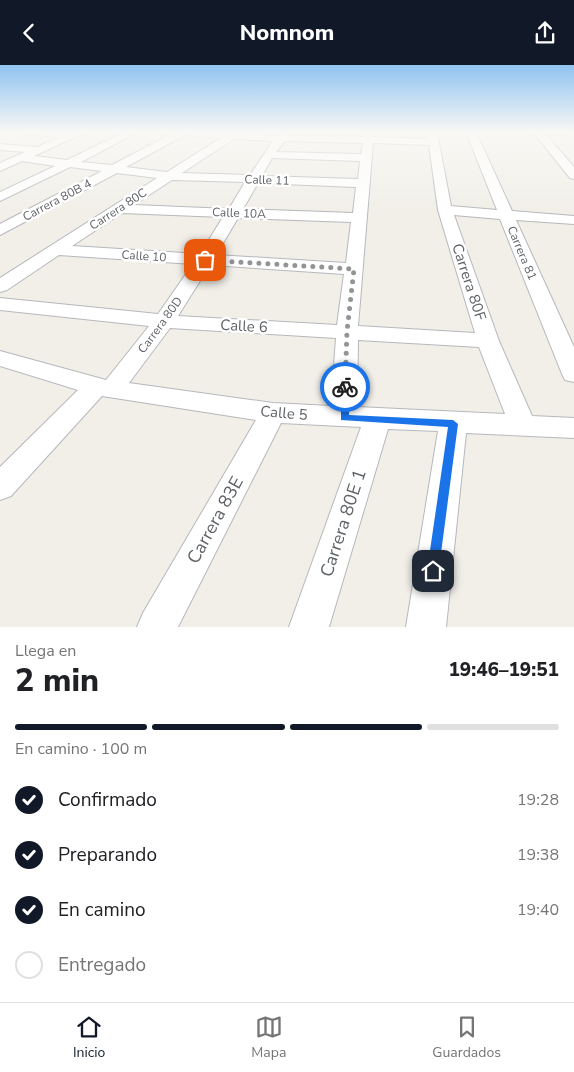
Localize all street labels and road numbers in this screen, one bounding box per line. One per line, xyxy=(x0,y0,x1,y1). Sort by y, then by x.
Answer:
street label: Calle 11 xyxy=(244,171,290,189)
street label: Carrera 80B 4 xyxy=(20,175,94,225)
street label: Carrera 80C xyxy=(86,185,150,233)
street label: Calle 10A xyxy=(212,204,266,222)
street label: Carrera 81 xyxy=(503,224,541,282)
street label: Carrera 80F xyxy=(447,241,491,323)
street label: Calle 10 xyxy=(121,246,167,266)
street label: Carrera 80D xyxy=(134,293,186,356)
street label: Calle 6 xyxy=(220,315,268,337)
street label: Calle 5 xyxy=(259,401,309,425)
street label: Carrera 80E 1 xyxy=(314,466,372,580)
street label: Carrera 83E xyxy=(181,472,249,568)

